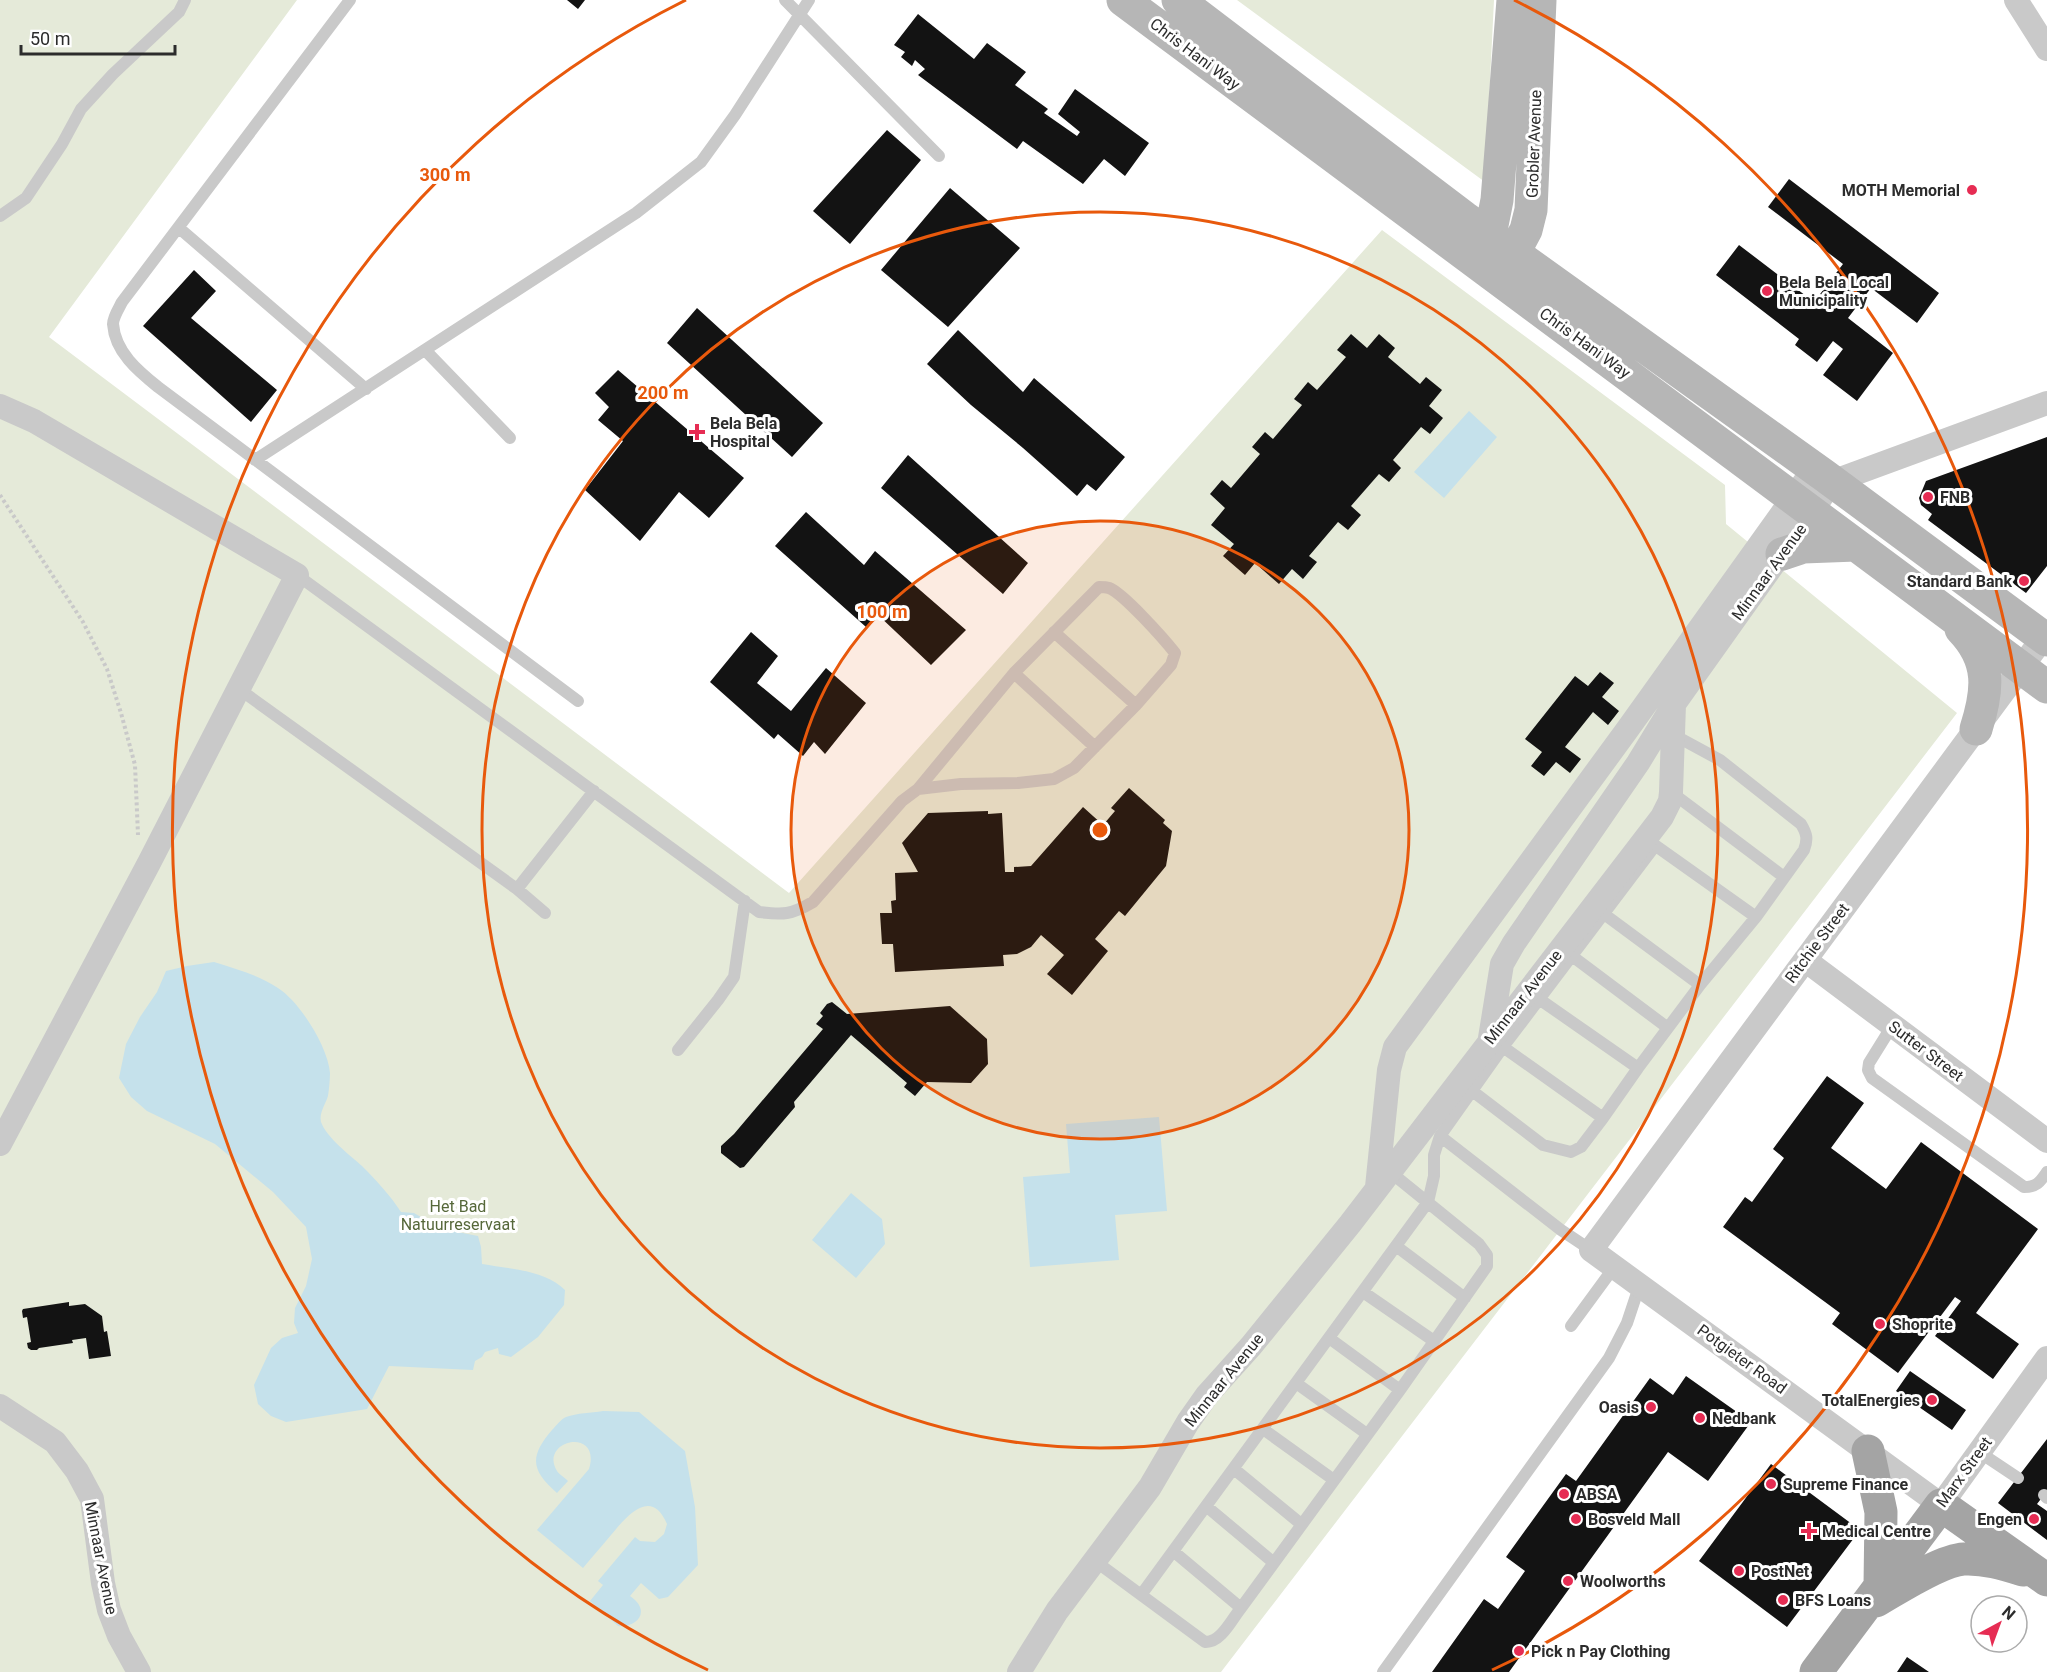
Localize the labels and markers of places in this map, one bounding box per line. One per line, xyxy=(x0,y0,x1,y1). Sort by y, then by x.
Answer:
place label: MOTH Memorial xyxy=(1842,181,1960,200)
marker: MOTH Memorial xyxy=(1965,183,1979,197)
place label: Bela Bela Local Municipality xyxy=(1779,273,1889,310)
marker: Bela Bela Local Municipality xyxy=(1760,284,1774,298)
place label: Bela Bela Hospital xyxy=(710,414,778,451)
marker: Bela Bela Hospital xyxy=(688,423,706,441)
place label: FNB xyxy=(1940,488,1970,507)
marker: FNB xyxy=(1921,490,1935,504)
place label: Standard Bank xyxy=(1907,572,2012,591)
marker: Standard Bank xyxy=(2017,574,2031,588)
centre of rings xyxy=(1090,820,1110,840)
place label: Shoprite xyxy=(1892,1315,1953,1334)
marker: Shoprite xyxy=(1873,1317,1887,1331)
place label: TotalEnergies xyxy=(1822,1391,1920,1410)
marker: TotalEnergies xyxy=(1925,1393,1939,1407)
place label: Oasis xyxy=(1599,1398,1639,1417)
marker: Oasis xyxy=(1644,1400,1658,1414)
place label: Nedbank xyxy=(1712,1409,1776,1428)
marker: Nedbank xyxy=(1693,1411,1707,1425)
place label: Supreme Finance xyxy=(1783,1475,1908,1494)
marker: Supreme Finance xyxy=(1764,1477,1778,1491)
place label: ABSA xyxy=(1576,1485,1618,1504)
marker: ABSA xyxy=(1557,1487,1571,1501)
place label: Bosveld Mall xyxy=(1588,1510,1680,1529)
place label: Engen xyxy=(1977,1510,2022,1529)
marker: Bosveld Mall xyxy=(1569,1512,1583,1526)
marker: Engen xyxy=(2027,1512,2041,1526)
marker: Medical Centre xyxy=(1800,1522,1818,1540)
place label: Medical Centre xyxy=(1822,1522,1931,1541)
place label: PostNet xyxy=(1751,1562,1810,1581)
marker: PostNet xyxy=(1732,1564,1746,1578)
place label: Woolworths xyxy=(1580,1572,1666,1591)
marker: Woolworths xyxy=(1561,1574,1575,1588)
place label: BFS Loans xyxy=(1795,1591,1871,1610)
marker: BFS Loans xyxy=(1776,1593,1790,1607)
place label: Pick n Pay Clothing xyxy=(1531,1642,1671,1661)
marker: Pick n Pay Clothing xyxy=(1512,1644,1526,1658)

